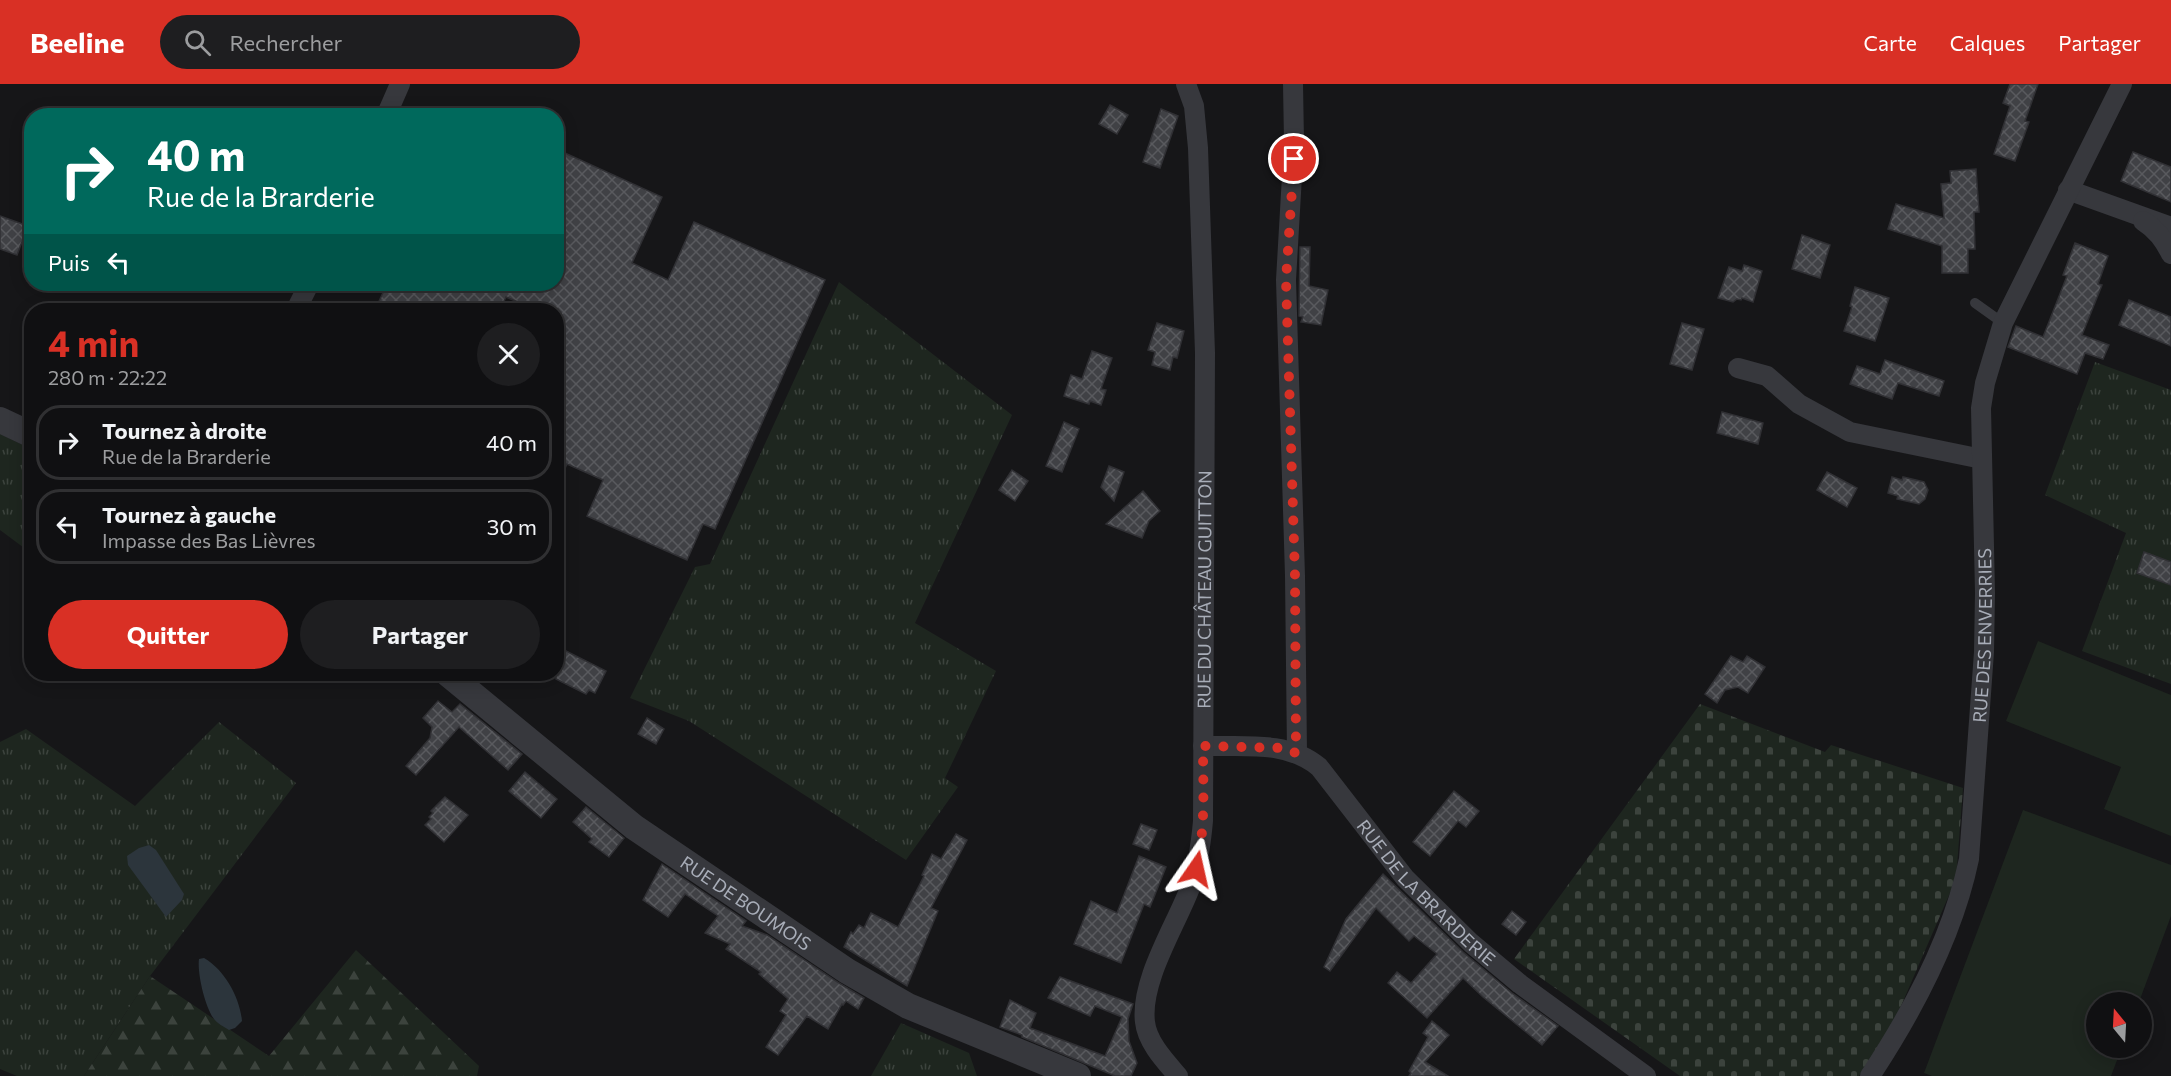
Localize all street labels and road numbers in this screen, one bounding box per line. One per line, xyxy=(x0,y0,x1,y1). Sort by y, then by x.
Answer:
street label: RUE DU CHÂTEAU GUITTON xyxy=(1192,470,1215,709)
street label: RUE DES ENVERRIES xyxy=(1968,548,1996,723)
street label: RUE DE LA BRARDERIE xyxy=(1353,815,1500,970)
street label: RUE DE BOUMOIS xyxy=(676,851,815,955)

